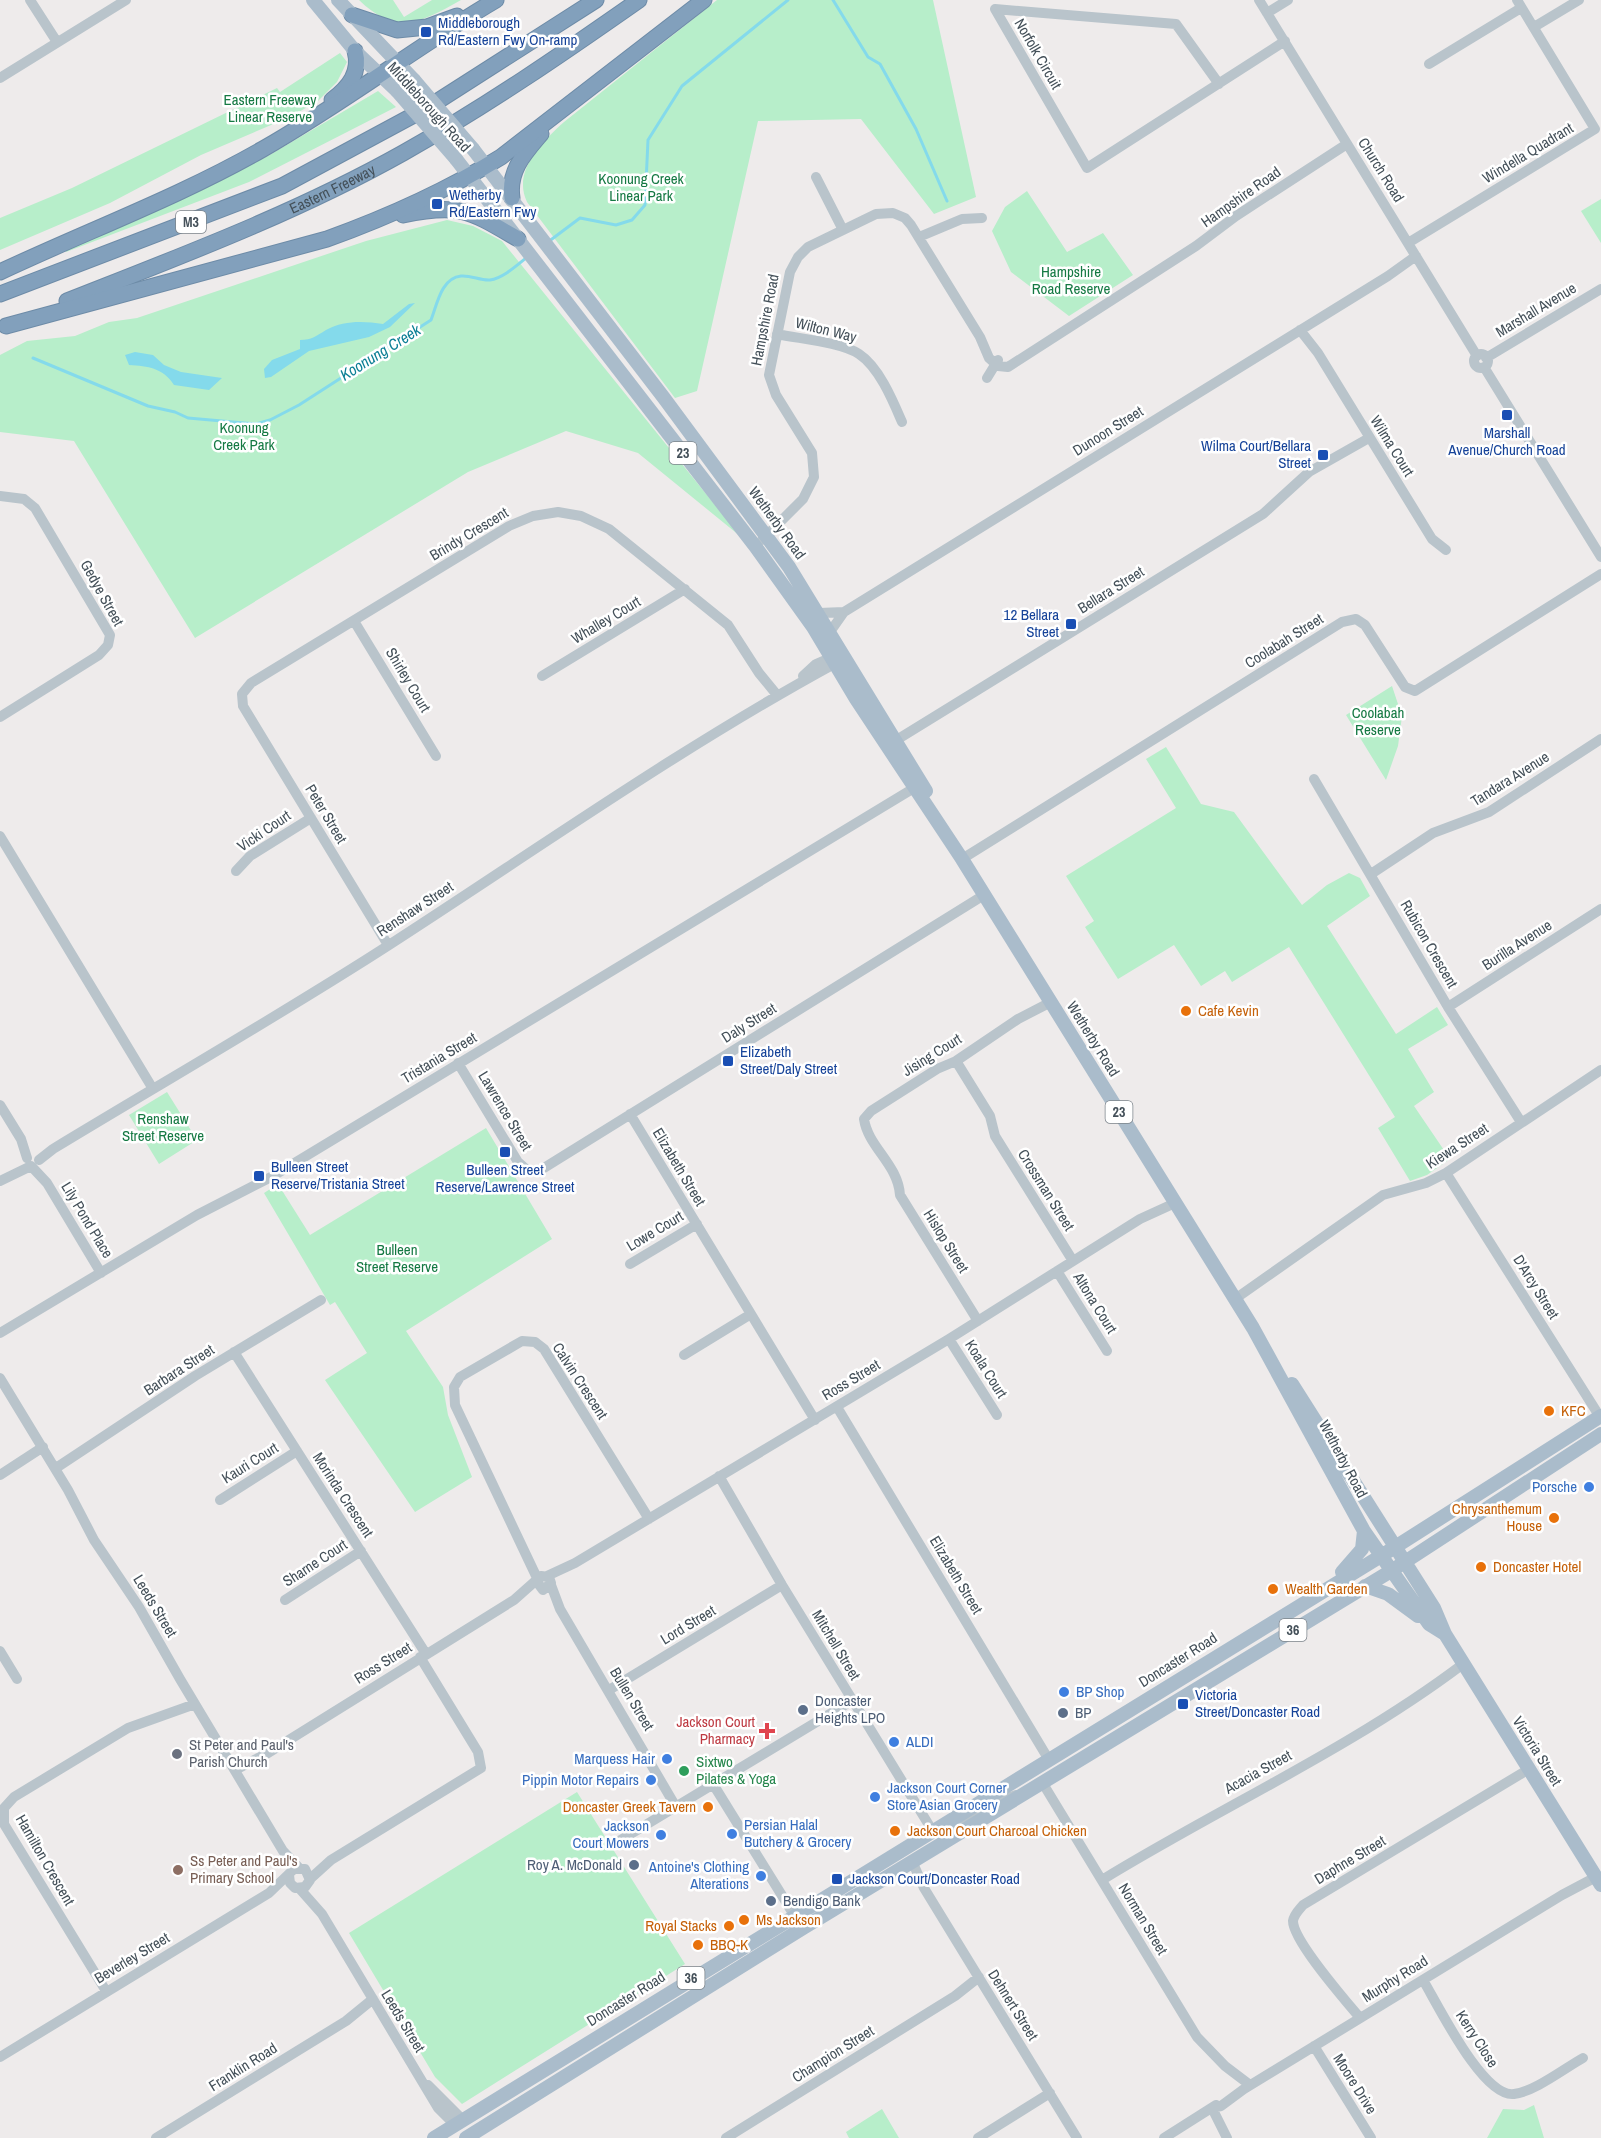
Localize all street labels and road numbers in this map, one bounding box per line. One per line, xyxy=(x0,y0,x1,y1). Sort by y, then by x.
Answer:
street label: Norfolk Circuit xyxy=(1010,14,1067,94)
street label: Middleborough Road xyxy=(383,57,476,156)
street label: Windella Quadrant xyxy=(1478,117,1578,188)
street label: Church Road xyxy=(1353,133,1410,206)
street label: Eastern Freeway xyxy=(286,159,379,219)
street label: Hampshire Road xyxy=(1197,161,1285,232)
road number: M3 xyxy=(176,211,206,233)
street label: Hampshire Road xyxy=(745,272,784,368)
street label: Marshall Avenue xyxy=(1491,277,1580,342)
street label: Wilton Way xyxy=(793,312,860,347)
street label: Dunoon Street xyxy=(1069,400,1147,460)
street label: Wilma Court xyxy=(1365,411,1420,481)
road number: 23 xyxy=(670,442,696,464)
street label: Wetherby Road xyxy=(744,482,811,563)
street label: Brindy Crescent xyxy=(426,502,512,565)
street label: Gedye Street xyxy=(76,556,129,630)
street label: Bellara Street xyxy=(1074,561,1148,618)
street label: Whalley Court xyxy=(567,590,645,648)
street label: Coolabah Street xyxy=(1240,608,1327,673)
street label: Shirley Court xyxy=(381,644,436,716)
street label: Tandara Avenue xyxy=(1466,746,1553,811)
street label: Peter Street xyxy=(301,780,353,848)
street label: Vicki Court xyxy=(233,805,295,856)
street label: Renshaw Street xyxy=(372,876,458,941)
street label: Rubicon Crescent xyxy=(1396,896,1463,992)
street label: Burilla Avenue xyxy=(1478,914,1556,975)
street label: Daly Street xyxy=(717,997,781,1048)
street label: Wetherby Road xyxy=(1062,997,1125,1080)
street label: Tristania Street xyxy=(397,1027,481,1088)
street label: Jising Court xyxy=(898,1028,966,1081)
street label: Lawrence Street xyxy=(473,1067,538,1155)
road number: 23 xyxy=(1106,1101,1132,1123)
street label: Kiewa Street xyxy=(1421,1117,1492,1174)
street label: Elizabeth Street xyxy=(648,1124,711,1210)
street label: Crossman Street xyxy=(1013,1145,1080,1235)
street label: Lily Pond Place xyxy=(56,1178,119,1262)
street label: Lowe Court xyxy=(622,1205,688,1256)
street label: Hislop Street xyxy=(919,1205,974,1277)
street label: D'Arcy Street xyxy=(1508,1251,1565,1323)
street label: Altona Court xyxy=(1068,1267,1123,1338)
street label: Koala Court xyxy=(960,1336,1013,1402)
street label: Calvin Crescent xyxy=(548,1338,613,1424)
street label: Barbara Street xyxy=(139,1339,218,1400)
street label: Ross Street xyxy=(818,1354,884,1405)
street label: Wetherby Road xyxy=(1314,1416,1373,1501)
street label: Kauri Court xyxy=(217,1437,282,1488)
street label: Morinda Crescent xyxy=(308,1448,379,1542)
street label: Elizabeth Street xyxy=(925,1532,988,1618)
street label: Sharne Court xyxy=(278,1534,352,1591)
street label: Leeds Street xyxy=(128,1570,183,1642)
street label: Lord Street xyxy=(656,1600,720,1649)
street label: Mitchell Street xyxy=(807,1606,866,1684)
road number: 36 xyxy=(1280,1619,1306,1641)
street label: Doncaster Road xyxy=(1134,1627,1221,1692)
street label: Ross Street xyxy=(350,1636,416,1689)
street label: Bullen Street xyxy=(605,1663,660,1735)
street label: Victoria Street xyxy=(1508,1712,1567,1790)
street label: Acacia Street xyxy=(1219,1744,1296,1799)
street label: Hamilton Crescent xyxy=(11,1810,80,1910)
street label: Daphne Street xyxy=(1310,1830,1390,1889)
street label: Norman Street xyxy=(1114,1879,1173,1959)
street label: Beverley Street xyxy=(90,1927,174,1988)
street label: Murphy Road xyxy=(1358,1950,1432,2007)
street label: Dehnert Street xyxy=(983,1965,1044,2045)
street label: Doncaster Road xyxy=(582,1966,669,2031)
road number: 36 xyxy=(678,1967,704,1989)
street label: Leeds Street xyxy=(376,1985,431,2057)
street label: Kerry Close xyxy=(1451,2006,1504,2072)
street label: Champion Street xyxy=(788,2020,878,2087)
street label: Franklin Road xyxy=(204,2037,281,2096)
street label: Moore Drive xyxy=(1329,2049,1382,2118)

